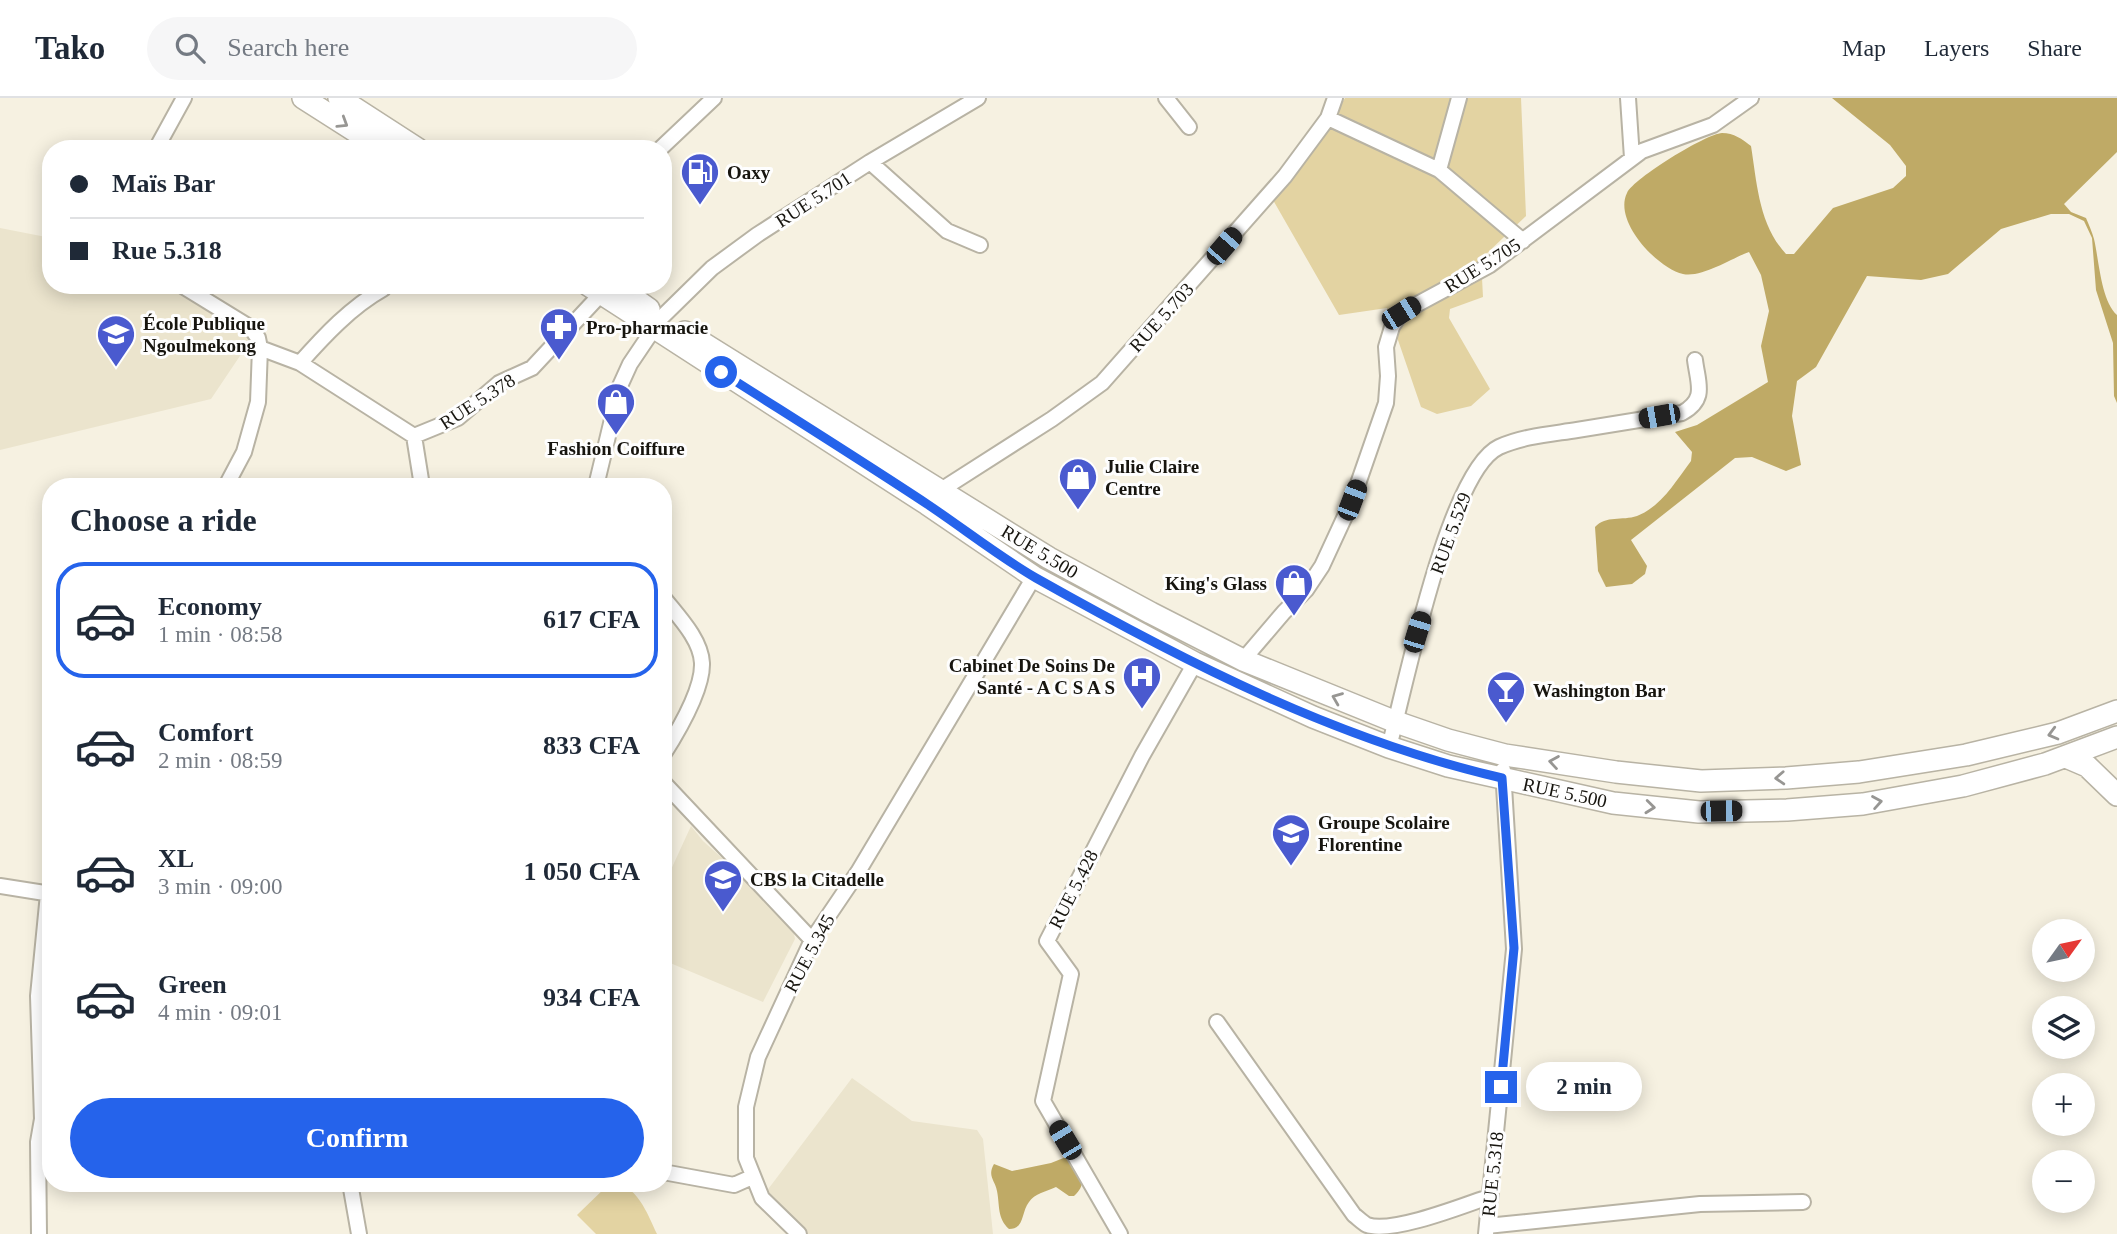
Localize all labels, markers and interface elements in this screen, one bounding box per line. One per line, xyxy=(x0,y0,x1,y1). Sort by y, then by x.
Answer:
search box xyxy=(147,17,637,80)
icon: search xyxy=(171,29,209,67)
text: Tako xyxy=(35,30,105,66)
text: Search here xyxy=(227,33,349,62)
text: Map xyxy=(1842,35,1886,61)
text: Layers xyxy=(1924,35,1989,61)
text: Share xyxy=(2027,35,2082,61)
one-way arrow xyxy=(336,115,349,128)
fuel station icon: Oaxy xyxy=(679,151,721,206)
place label: Oaxy xyxy=(727,162,771,183)
street label: RUE 5.701 xyxy=(772,167,855,232)
text: Maïs Bar xyxy=(112,169,215,198)
car xyxy=(1203,223,1246,269)
street label: RUE 5.705 xyxy=(1440,234,1524,297)
text: Rue 5.318 xyxy=(112,236,222,265)
street label: RUE 5.703 xyxy=(1125,279,1198,356)
car xyxy=(1378,293,1425,333)
pharmacy icon: Pro-pharmacie xyxy=(538,306,580,361)
school or university icon: École Publique Ngoulmekong xyxy=(95,313,137,368)
place label: École Publique Ngoulmekong xyxy=(143,313,265,356)
place label: Pro-pharmacie xyxy=(586,317,708,338)
route start xyxy=(705,356,737,388)
street label: RUE 5.378 xyxy=(436,369,519,434)
shop icon: Fashion Coiffure xyxy=(595,381,637,436)
car xyxy=(1637,402,1682,430)
place label: Fashion Coiffure xyxy=(547,438,685,459)
shop icon: Julie Claire Centre xyxy=(1057,456,1099,511)
place label: Julie Claire Centre xyxy=(1105,456,1199,499)
car xyxy=(1335,477,1370,523)
street label: RUE 5.529 xyxy=(1426,489,1475,577)
text: Choose a ride xyxy=(70,502,257,538)
street label: RUE 5.500 xyxy=(998,520,1082,582)
shop icon: King's Glass xyxy=(1273,562,1315,617)
place label: King's Glass xyxy=(1165,573,1267,594)
icon: car xyxy=(74,589,137,652)
text: Economy xyxy=(158,592,262,621)
text: 617 CFA xyxy=(543,605,640,634)
car xyxy=(1401,609,1434,655)
text: 1 min · 08:58 xyxy=(158,622,283,647)
place label: Cabinet De Soins De Santé - A C S A S xyxy=(949,655,1115,698)
hospital icon: Cabinet De Soins De Santé - A C S A S xyxy=(1121,655,1163,710)
bar icon: Washington Bar xyxy=(1485,669,1527,724)
place label: Washington Bar xyxy=(1533,680,1666,701)
one-way arrow xyxy=(1331,693,1343,707)
icon: car xyxy=(74,715,137,778)
text: Comfort xyxy=(158,718,253,747)
one-way arrow xyxy=(2047,726,2059,740)
text: 833 CFA xyxy=(543,731,640,760)
text: 2 min · 08:59 xyxy=(158,748,283,773)
one-way arrow xyxy=(1548,755,1560,770)
one-way arrow xyxy=(1775,770,1786,785)
street label: RUE 5.500 xyxy=(1521,773,1609,812)
one-way arrow xyxy=(1871,795,1882,810)
one-way arrow xyxy=(1644,799,1656,814)
car xyxy=(1700,800,1743,822)
school or university icon: Groupe Scolaire Florentine xyxy=(1270,812,1312,867)
place label: Groupe Scolaire Florentine xyxy=(1318,812,1450,855)
icon: car xyxy=(74,841,137,904)
text: XL xyxy=(158,844,194,873)
street label: RUE 5.428 xyxy=(1045,846,1102,932)
text: 1 050 CFA xyxy=(523,857,640,886)
school or university icon: CBS la Citadelle xyxy=(702,858,744,913)
place label: CBS la Citadelle xyxy=(750,869,884,890)
text: 3 min · 09:00 xyxy=(158,874,283,899)
street label: RUE 5.345 xyxy=(780,911,839,996)
north arrow xyxy=(2032,919,2095,982)
map controls xyxy=(2032,919,2095,1213)
icon: car xyxy=(74,967,137,1030)
text: Green xyxy=(158,970,227,999)
text: 934 CFA xyxy=(543,983,640,1012)
button: layers xyxy=(2032,996,2095,1059)
text: 4 min · 09:01 xyxy=(158,1000,283,1025)
callout: 2 min xyxy=(1526,1062,1641,1112)
route end xyxy=(1485,1071,1517,1103)
button: + xyxy=(2032,1073,2095,1136)
text: 2 min xyxy=(1556,1074,1612,1099)
button: Confirm xyxy=(70,1098,644,1178)
car xyxy=(1046,1117,1085,1163)
street label: RUE 5.318 xyxy=(1478,1130,1507,1218)
button: − xyxy=(2032,1150,2095,1213)

